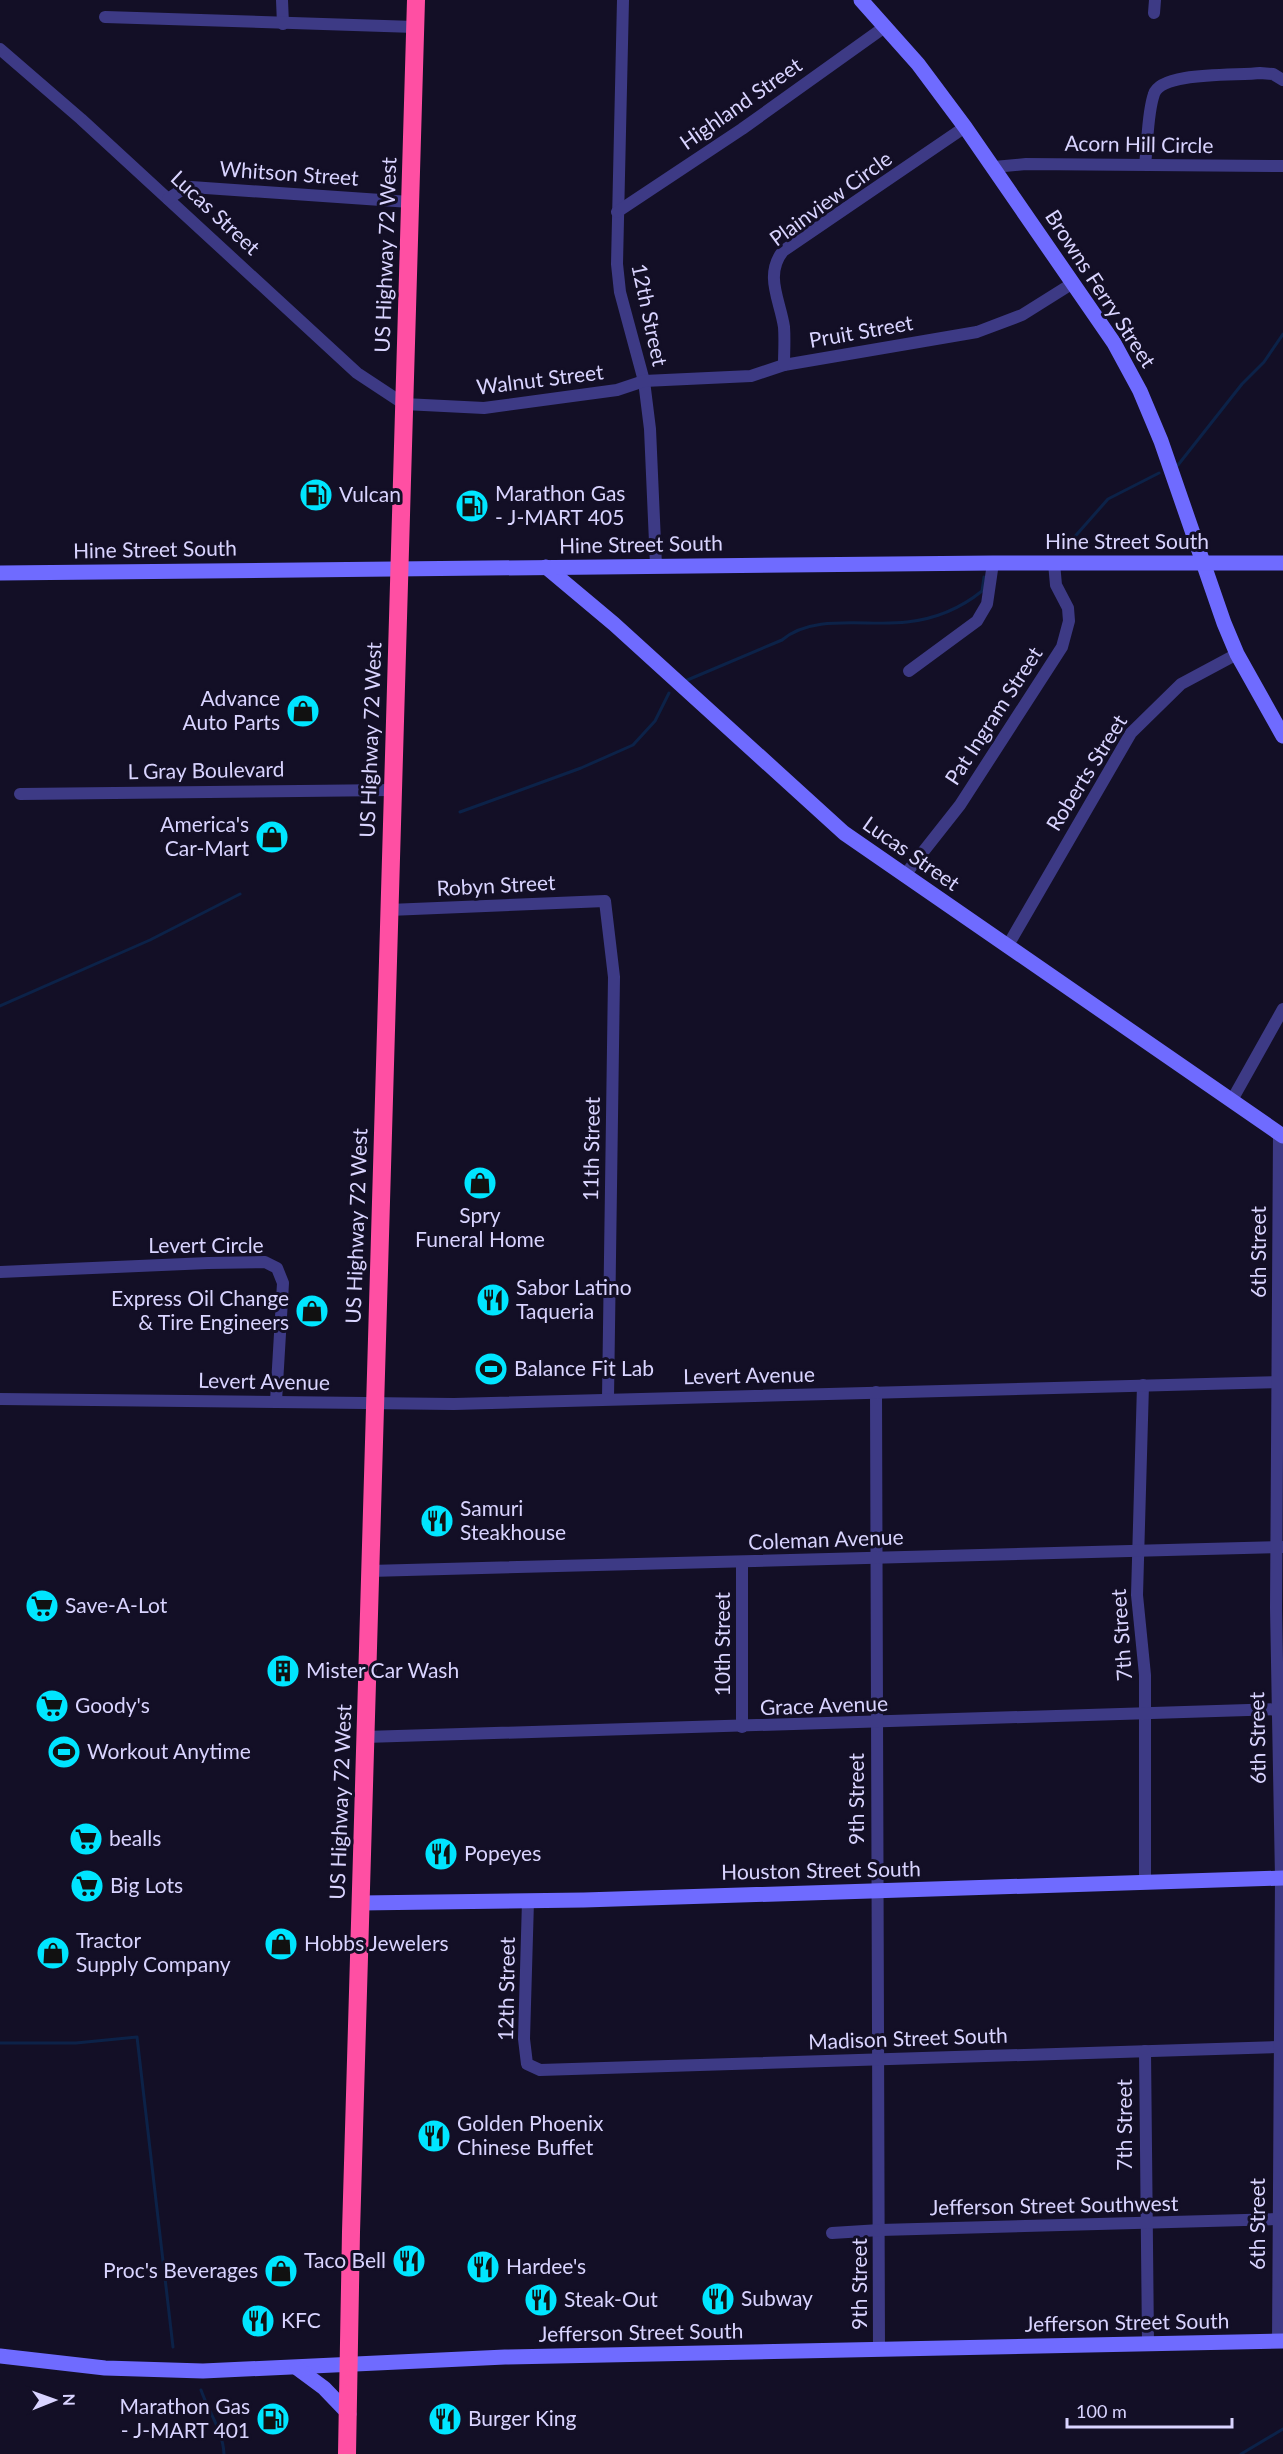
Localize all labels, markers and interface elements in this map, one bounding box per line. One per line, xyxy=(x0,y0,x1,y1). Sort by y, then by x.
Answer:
street label: Highland Street xyxy=(674,51,806,154)
street label: Acorn Hill Circle xyxy=(1064,130,1214,157)
street label: Plainview Circle xyxy=(764,145,896,251)
street label: Whitson Street xyxy=(219,155,360,190)
street label: US Highway 72 West xyxy=(369,156,400,353)
street label: Lucas Street xyxy=(166,165,266,260)
street label: Browns Ferry Street xyxy=(1041,205,1162,372)
street label: 12th Street xyxy=(627,261,674,369)
street label: Pruit Street xyxy=(807,309,915,352)
street label: Walnut Street xyxy=(475,358,605,399)
fuel station icon: Vulcan xyxy=(298,477,334,513)
place label: Marathon Gas - J-MART 405 xyxy=(495,480,625,529)
place label: Vulcan xyxy=(339,481,401,506)
fuel station icon: Marathon Gas - J-MART 405 xyxy=(454,488,490,524)
street label: Hine Street South xyxy=(1045,528,1209,553)
street label: Hine Street South xyxy=(559,530,723,557)
street label: Hine Street South xyxy=(73,535,237,562)
street label: US Highway 72 West xyxy=(354,641,385,838)
street label: Pat Ingram Street xyxy=(939,641,1047,789)
place label: Advance Auto Parts xyxy=(183,685,280,734)
shop icon: Advance Auto Parts xyxy=(285,693,321,729)
street label: Roberts Street xyxy=(1040,709,1132,835)
street label: L Gray Boulevard xyxy=(127,756,285,783)
street label: Lucas Street xyxy=(859,810,965,895)
place label: America's Car-Mart xyxy=(160,811,249,860)
shop icon: America's Car-Mart xyxy=(254,819,290,855)
street label: Robyn Street xyxy=(436,869,556,900)
street label: 11th Street xyxy=(577,1096,604,1201)
street label: US Highway 72 West xyxy=(340,1127,371,1324)
shop icon: Spry Funeral Home xyxy=(462,1165,498,1201)
place label: Spry Funeral Home xyxy=(415,1202,545,1251)
street label: 6th Street xyxy=(1245,1205,1270,1298)
street label: Levert Circle xyxy=(148,1232,264,1257)
place label: Sabor Latino Taqueria xyxy=(516,1274,632,1323)
restaurant icon: Sabor Latino Taqueria xyxy=(475,1282,511,1318)
place label: Express Oil Change & Tire Engineers xyxy=(111,1285,289,1334)
shop icon: Express Oil Change & Tire Engineers xyxy=(294,1293,330,1329)
sports icon: Balance Fit Lab xyxy=(473,1351,509,1387)
place label: Balance Fit Lab xyxy=(514,1355,654,1380)
street label: Levert Avenue xyxy=(683,1361,815,1388)
street label: Levert Avenue xyxy=(198,1367,330,1394)
place label: Samuri Steakhouse xyxy=(460,1495,566,1544)
restaurant icon: Samuri Steakhouse xyxy=(419,1503,455,1539)
street label: Coleman Avenue xyxy=(748,1523,904,1554)
supermarket icon: Save-A-Lot xyxy=(24,1588,60,1624)
street label: 7th Street xyxy=(1105,1588,1136,1682)
street label: 10th Street xyxy=(709,1591,734,1696)
place label: Save-A-Lot xyxy=(65,1592,168,1617)
building icon: Mister Car Wash xyxy=(265,1653,301,1689)
place label: Mister Car Wash xyxy=(306,1657,459,1682)
supermarket icon: Goody's xyxy=(34,1688,70,1724)
street label: Grace Avenue xyxy=(759,1690,888,1719)
street label: 6th Street xyxy=(1243,1691,1270,1784)
place label: Goody's xyxy=(75,1692,150,1717)
street label: US Highway 72 West xyxy=(324,1703,355,1900)
sports icon: Workout Anytime xyxy=(46,1734,82,1770)
place label: Workout Anytime xyxy=(87,1738,251,1763)
street label: 9th Street xyxy=(843,1752,868,1845)
supermarket icon: bealls xyxy=(68,1821,104,1857)
place label: bealls xyxy=(109,1825,161,1850)
restaurant icon: Popeyes xyxy=(423,1836,459,1872)
place label: Popeyes xyxy=(464,1840,541,1865)
street label: Houston Street South xyxy=(721,1855,921,1884)
supermarket icon: Big Lots xyxy=(69,1868,105,1904)
place label: Big Lots xyxy=(110,1872,183,1897)
shop icon: Hobbs Jewelers xyxy=(263,1926,299,1962)
place label: Tractor Supply Company xyxy=(76,1927,231,1976)
place label: Hobbs Jewelers xyxy=(304,1930,449,1955)
shop icon: Tractor Supply Company xyxy=(35,1935,71,1971)
street label: 12th Street xyxy=(492,1936,519,2041)
street label: Madison Street South xyxy=(808,2022,1008,2053)
street label: 7th Street xyxy=(1111,2078,1136,2171)
place label: Golden Phoenix Chinese Buffet xyxy=(457,2110,604,2159)
restaurant icon: Golden Phoenix Chinese Buffet xyxy=(416,2118,452,2154)
street label: 6th Street xyxy=(1244,2177,1269,2270)
street label: Jefferson Street Southwest xyxy=(929,2190,1179,2219)
street label: 9th Street xyxy=(846,2237,871,2330)
restaurant icon: Taco Bell xyxy=(391,2243,427,2279)
place label: Taco Bell xyxy=(304,2247,386,2272)
restaurant icon: Hardee's xyxy=(465,2249,501,2285)
shop icon: Proc's Beverages xyxy=(263,2253,299,2289)
place label: Hardee's xyxy=(506,2253,586,2278)
place label: Proc's Beverages xyxy=(103,2257,258,2282)
restaurant icon: Subway xyxy=(700,2281,736,2317)
restaurant icon: Steak-Out xyxy=(523,2282,559,2318)
place label: Subway xyxy=(741,2285,813,2310)
place label: Steak-Out xyxy=(564,2286,658,2311)
restaurant icon: KFC xyxy=(240,2303,276,2339)
place label: KFC xyxy=(281,2307,321,2332)
street label: Jefferson Street South xyxy=(1024,2307,1230,2336)
street label: Jefferson Street South xyxy=(538,2317,744,2346)
north arrow xyxy=(24,2370,84,2430)
scale bar xyxy=(1067,2391,1232,2429)
text: N xyxy=(60,2393,79,2406)
place label: Marathon Gas - J-MART 401 xyxy=(120,2393,250,2442)
text: 100 m xyxy=(1076,2400,1127,2422)
fuel station icon: Marathon Gas - J-MART 401 xyxy=(255,2401,291,2437)
restaurant icon: Burger King xyxy=(427,2401,463,2437)
place label: Burger King xyxy=(468,2405,577,2430)

